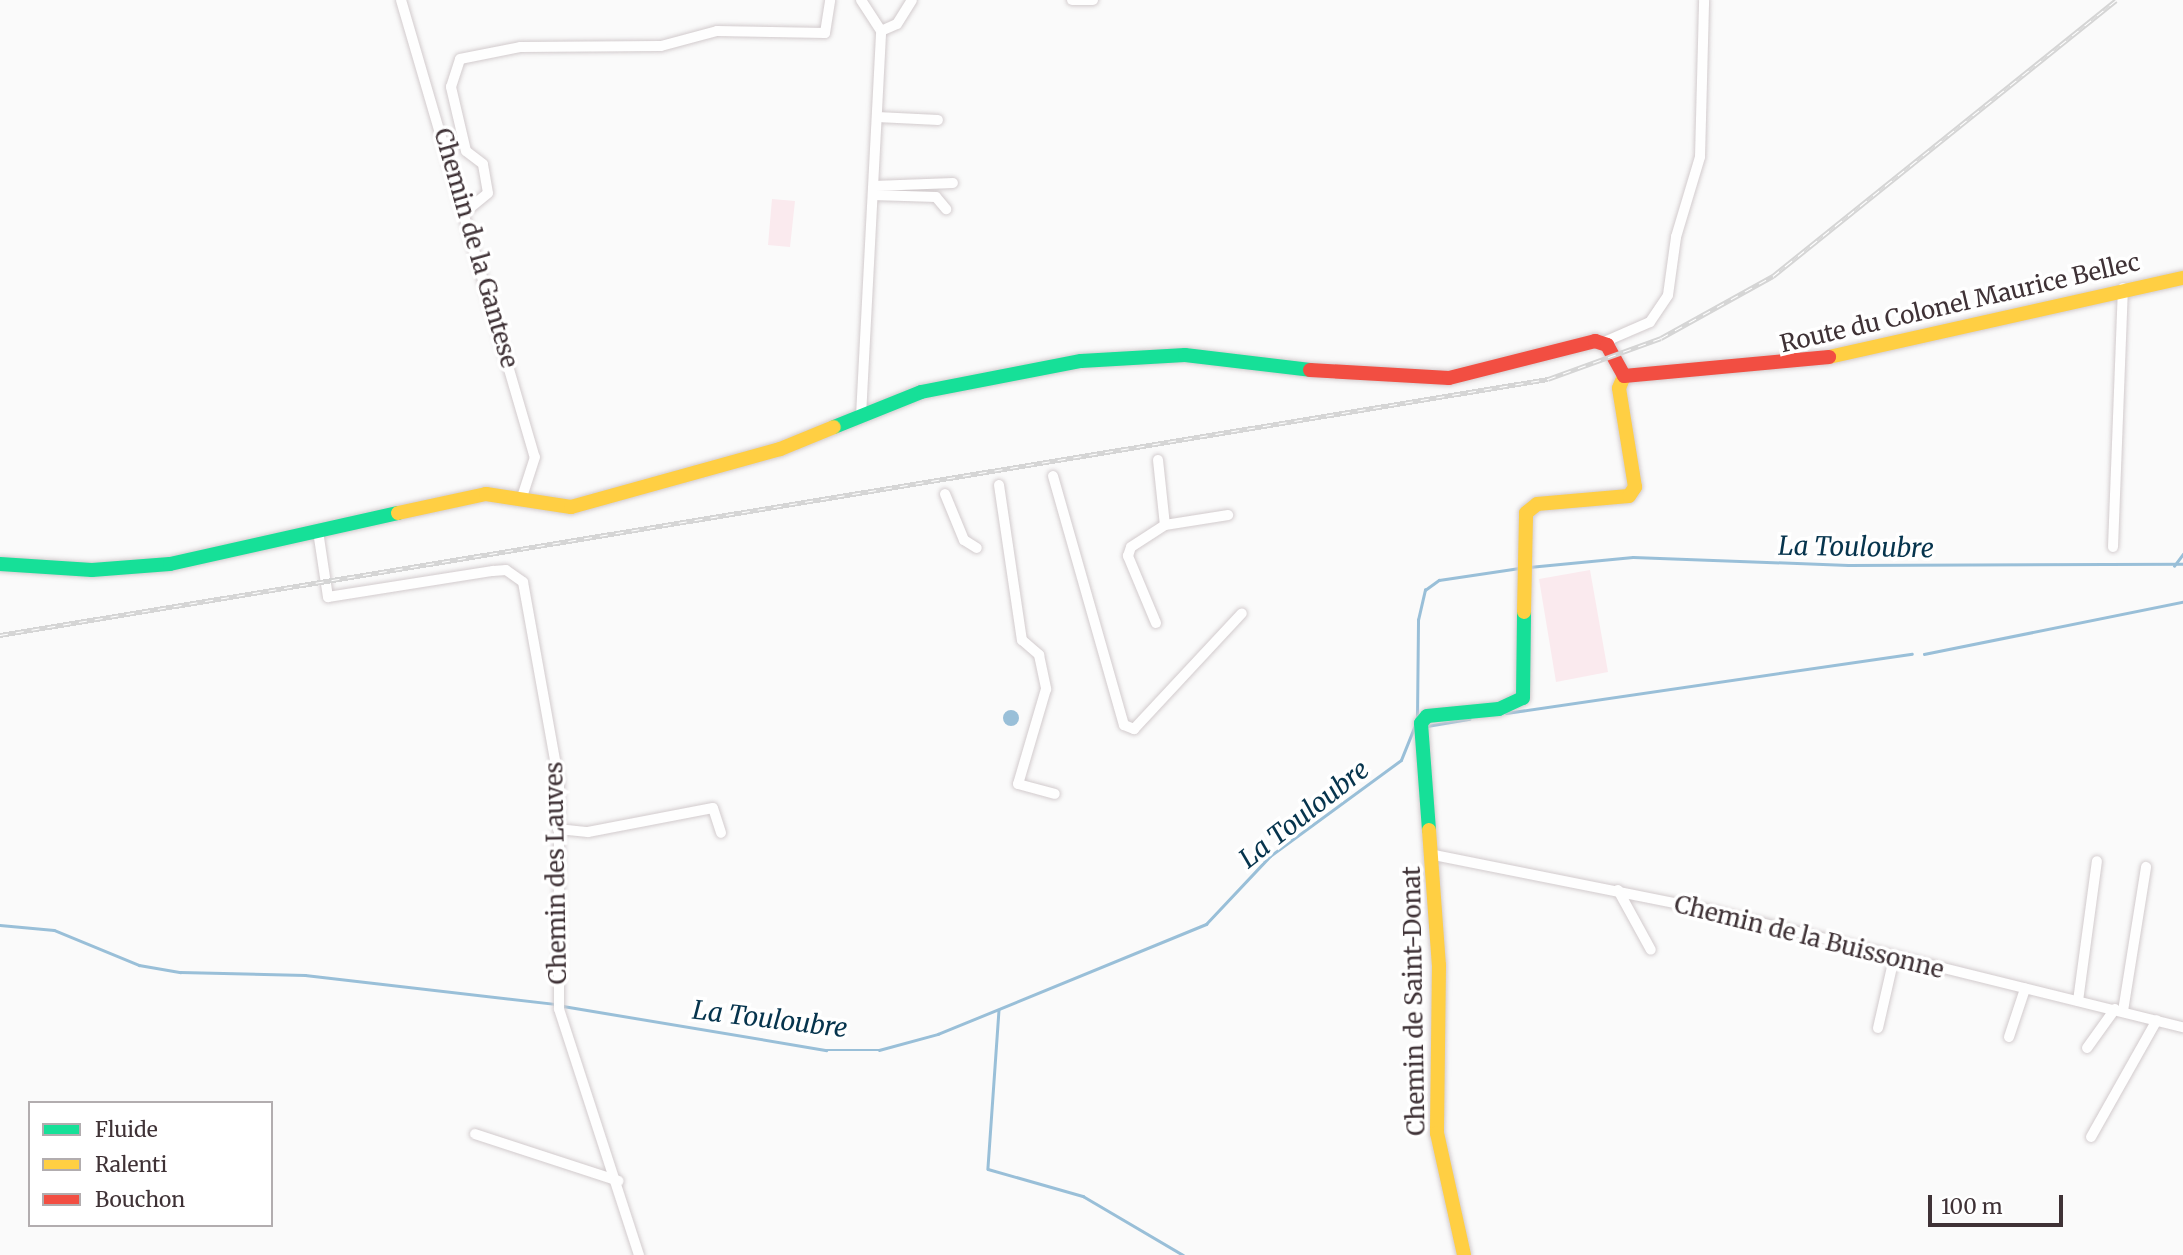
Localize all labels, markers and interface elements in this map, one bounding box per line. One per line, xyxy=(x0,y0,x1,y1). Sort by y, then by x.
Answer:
street label: Chemin de la Gantese xyxy=(428,125,524,371)
street label: Route du Colonel Maurice Bellec xyxy=(1777,248,2143,358)
water label: La Touloubre xyxy=(1778,530,1934,564)
water label: La Touloubre xyxy=(1233,754,1375,874)
street label: Chemin des Lauves xyxy=(540,761,572,985)
street label: Chemin de Saint-Donat xyxy=(1397,866,1431,1136)
street label: Chemin de la Buissonne xyxy=(1671,890,1947,984)
water label: La Touloubre xyxy=(691,994,849,1044)
legend xyxy=(28,1101,273,1227)
text: Fluide xyxy=(95,1116,158,1143)
text: Ralenti xyxy=(95,1151,167,1178)
scale bar xyxy=(1931,1182,2066,1226)
text: Bouchon xyxy=(95,1186,185,1213)
text: 100 m xyxy=(1941,1193,2003,1220)

